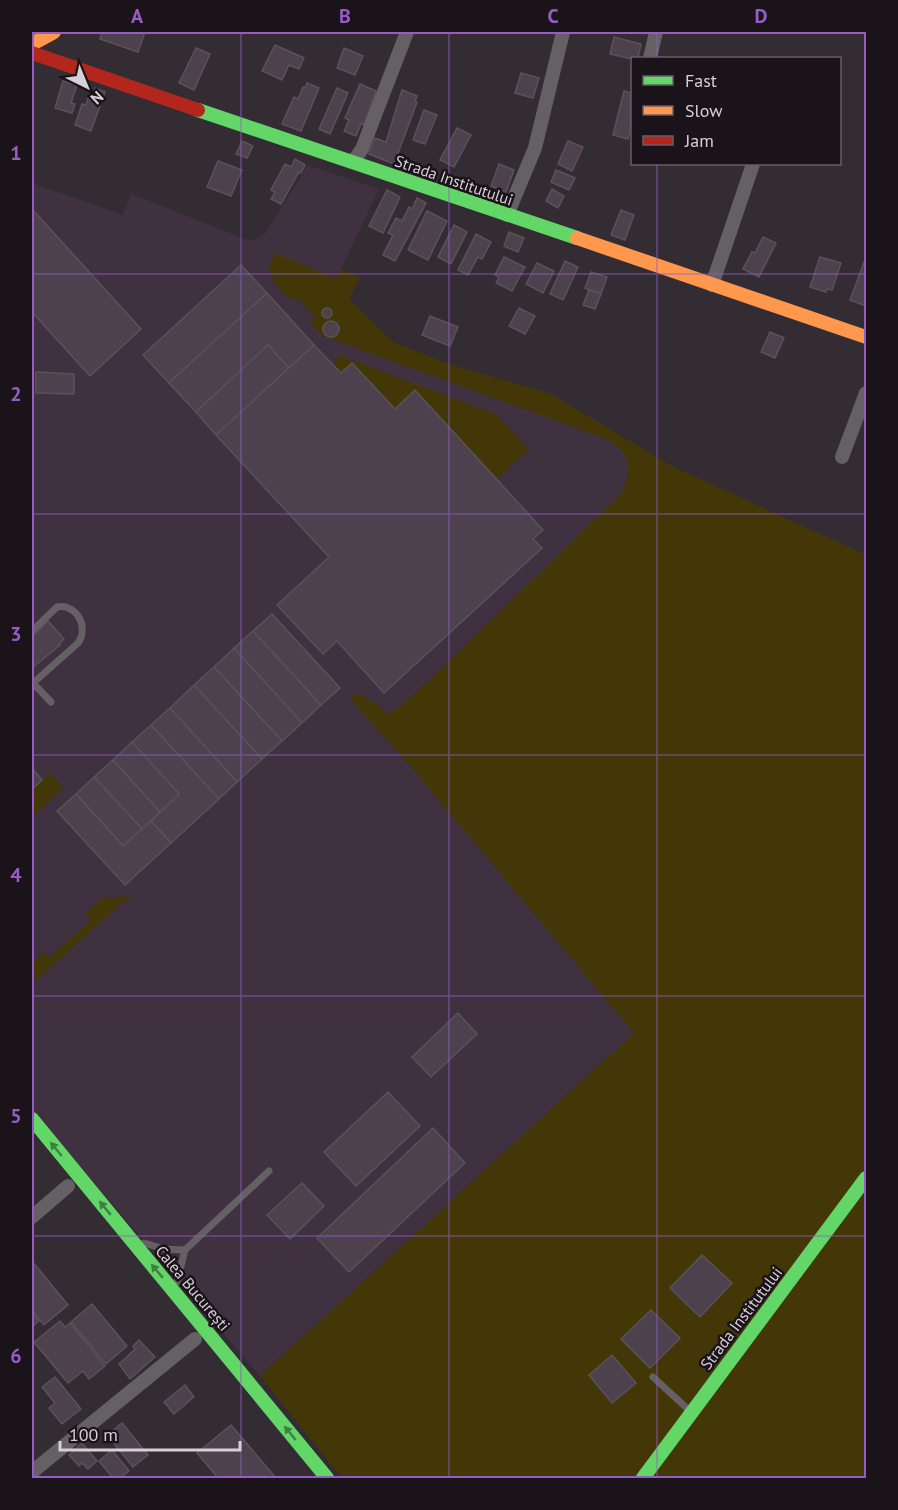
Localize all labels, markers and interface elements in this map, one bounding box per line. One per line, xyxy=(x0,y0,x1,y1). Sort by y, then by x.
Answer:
text: A xyxy=(131,3,144,29)
text: B xyxy=(339,3,351,29)
text: C xyxy=(547,3,559,29)
text: D xyxy=(755,3,768,29)
north arrow xyxy=(57,57,117,117)
legend xyxy=(631,57,841,165)
text: Fast xyxy=(685,69,717,92)
text: N xyxy=(87,87,108,109)
text: Slow xyxy=(685,99,723,122)
text: Jam xyxy=(684,129,714,152)
text: 1 xyxy=(10,140,22,166)
street label: Strada Institutului xyxy=(392,150,516,210)
text: 2 xyxy=(10,381,22,407)
text: 3 xyxy=(10,621,22,647)
text: 4 xyxy=(10,862,22,888)
text: 5 xyxy=(10,1103,22,1129)
one-way arrow xyxy=(49,1141,62,1157)
one-way arrow xyxy=(99,1201,112,1216)
street label: Calea București xyxy=(151,1241,235,1335)
one-way arrow xyxy=(151,1263,164,1279)
street label: Strada Institutului xyxy=(696,1263,786,1373)
text: 6 xyxy=(10,1343,22,1369)
scale bar xyxy=(60,1414,240,1452)
text: 100 m xyxy=(69,1423,118,1446)
one-way arrow xyxy=(284,1425,297,1441)

